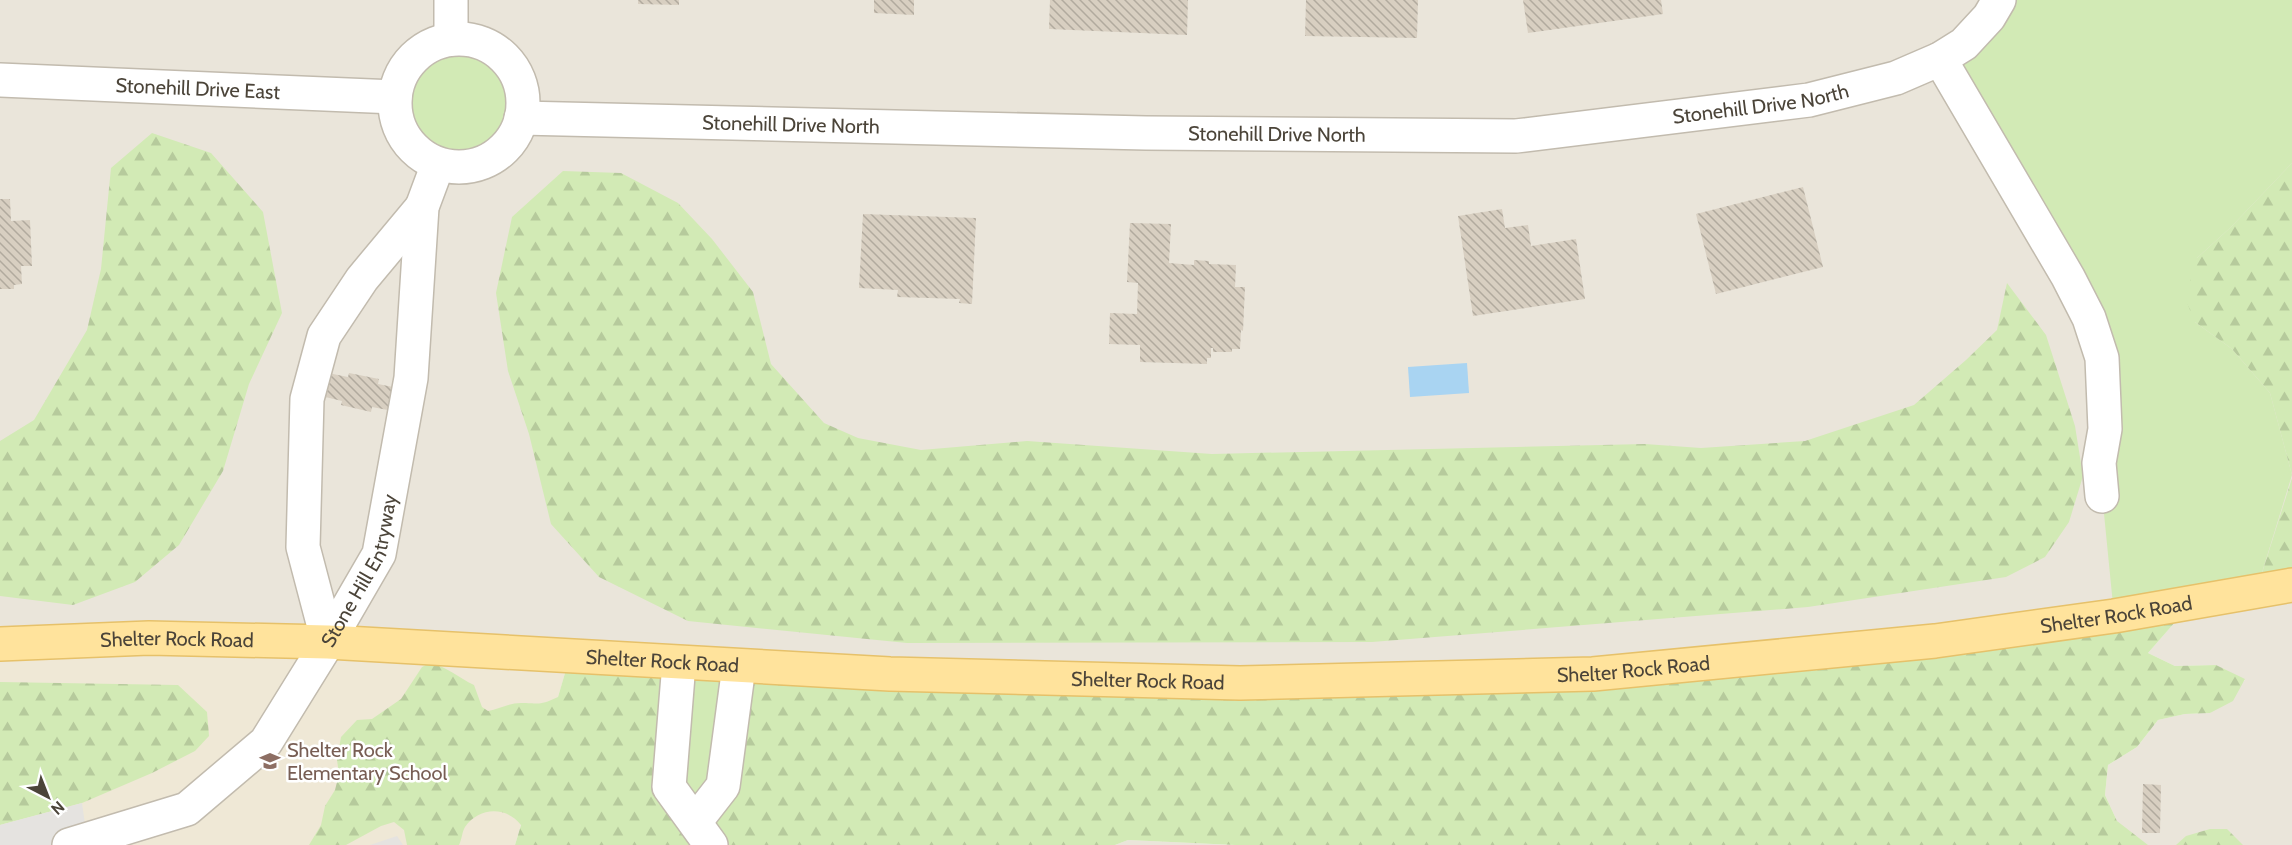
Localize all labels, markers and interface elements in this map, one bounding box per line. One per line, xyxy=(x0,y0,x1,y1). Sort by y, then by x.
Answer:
street label: Stonehill Drive East xyxy=(115,73,281,104)
street label: Stonehill Drive North xyxy=(1671,78,1851,129)
street label: Stonehill Drive North xyxy=(702,110,880,139)
street label: Stonehill Drive North xyxy=(1188,121,1366,147)
street label: Stone Hill Entryway xyxy=(316,492,402,651)
street label: Shelter Rock Road xyxy=(2039,591,2194,638)
street label: Shelter Rock Road xyxy=(100,626,254,652)
street label: Shelter Rock Road xyxy=(585,645,740,677)
street label: Shelter Rock Road xyxy=(1557,651,1711,687)
street label: Shelter Rock Road xyxy=(1071,667,1225,695)
place label: Shelter Rock Elementary School xyxy=(287,738,448,785)
school or university icon: Shelter Rock Elementary School xyxy=(258,749,282,773)
north arrow xyxy=(18,767,78,827)
text: N xyxy=(47,797,68,819)

